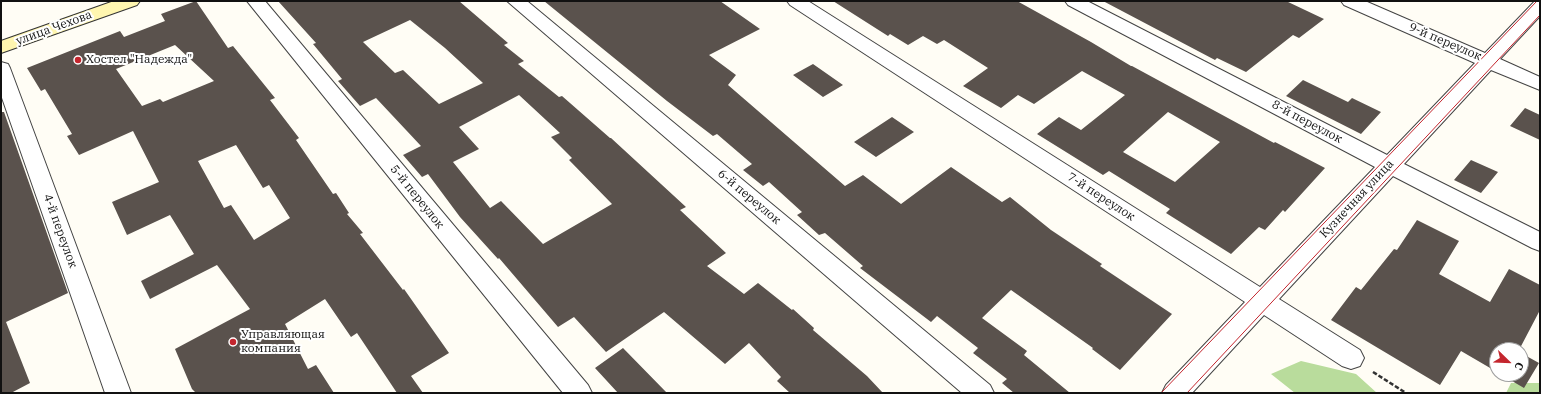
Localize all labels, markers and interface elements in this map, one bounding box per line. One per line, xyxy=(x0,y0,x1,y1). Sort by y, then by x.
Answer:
street label: улица Чехова xyxy=(14,8,94,48)
street label: 9-й переулок xyxy=(1406,20,1484,64)
place label: Хостел "Надежда" xyxy=(86,53,192,67)
marker: Хостел "Надежда" xyxy=(73,55,83,65)
street label: 8-й переулок xyxy=(1269,97,1345,147)
street label: Кузнечная улица xyxy=(1317,157,1397,241)
street label: 5-й переулок xyxy=(387,162,447,232)
street label: 6-й переулок xyxy=(715,167,783,227)
street label: 7-й переулок xyxy=(1064,170,1138,224)
street label: 4-й переулок xyxy=(40,192,80,270)
place label: Управляющая компания xyxy=(241,328,325,356)
marker: Управляющая компания xyxy=(228,337,238,347)
north arrow xyxy=(1489,342,1529,382)
text: С xyxy=(1511,360,1527,372)

